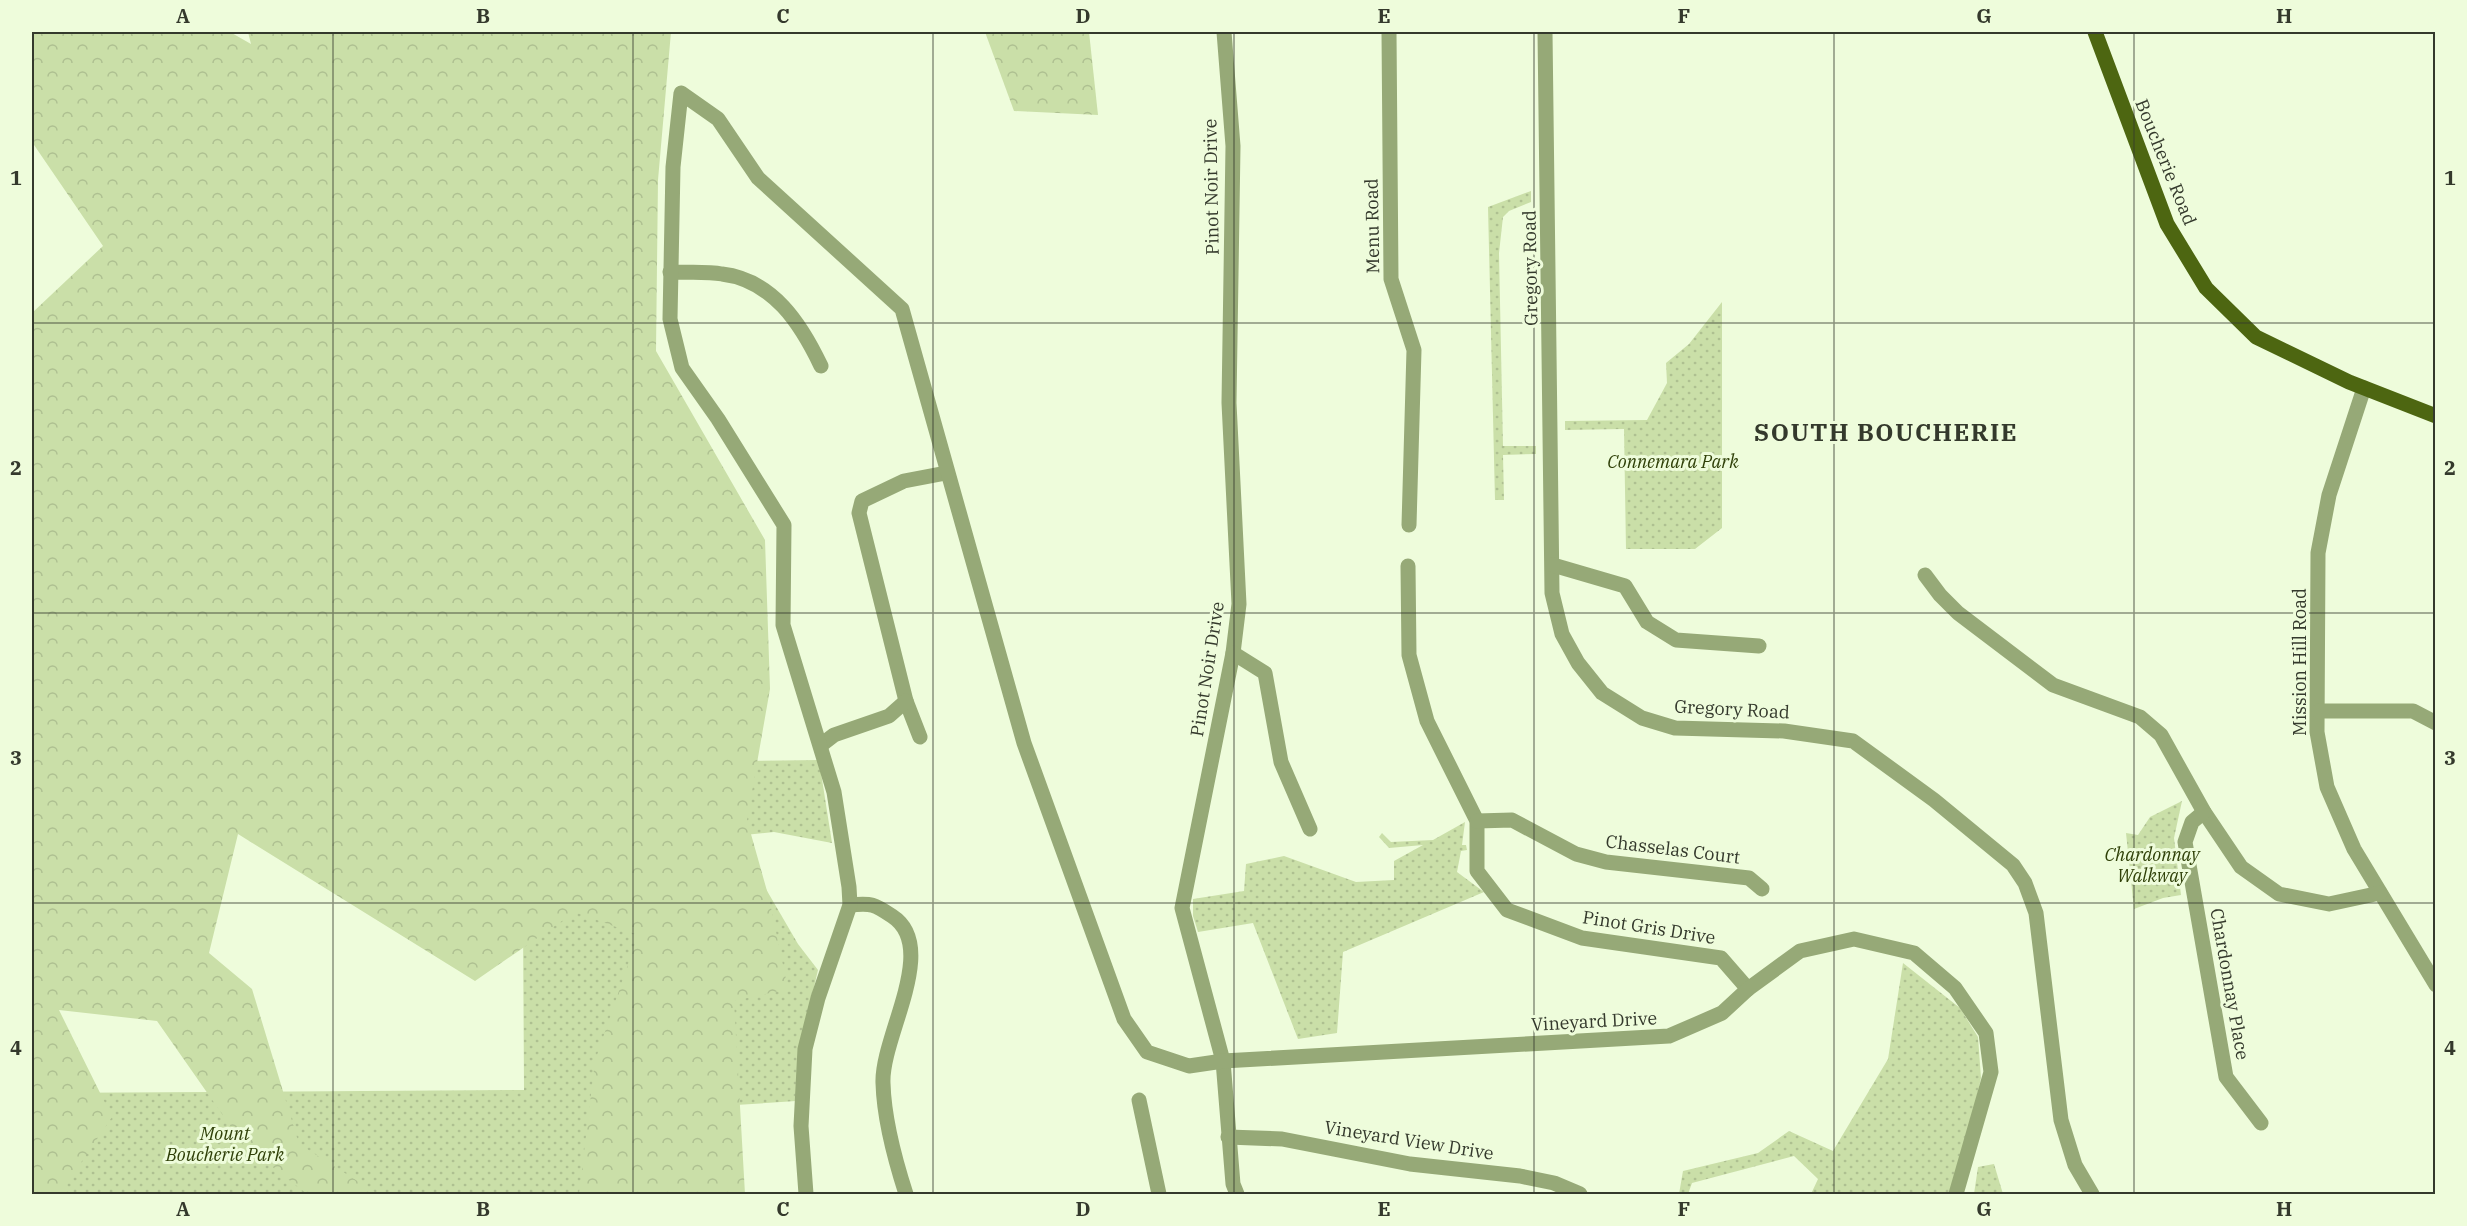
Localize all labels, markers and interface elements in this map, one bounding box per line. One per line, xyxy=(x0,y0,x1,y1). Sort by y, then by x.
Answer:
text: A xyxy=(176,2,190,29)
text: B xyxy=(476,2,490,29)
text: C xyxy=(776,2,790,29)
text: D xyxy=(1075,2,1091,29)
text: E xyxy=(1377,2,1391,29)
text: F xyxy=(1678,2,1690,29)
text: G xyxy=(1976,2,1992,29)
text: H xyxy=(2276,2,2292,29)
street label: Boucherie Road xyxy=(2130,96,2202,228)
street label: Pinot Noir Drive xyxy=(1198,119,1224,255)
text: 1 xyxy=(10,164,22,191)
text: 1 xyxy=(2444,164,2456,191)
street label: Menu Road xyxy=(1360,178,1384,274)
street label: Gregory Road xyxy=(1517,210,1543,326)
district label: SOUTH BOUCHERIE xyxy=(1754,416,2018,448)
park label: Connemara Park xyxy=(1607,450,1739,473)
text: 2 xyxy=(10,454,22,481)
text: 2 xyxy=(2444,454,2456,481)
street label: Mission Hill Road xyxy=(2288,588,2311,736)
street label: Pinot Noir Drive xyxy=(1185,600,1229,738)
street label: Gregory Road xyxy=(1674,694,1790,724)
text: 3 xyxy=(10,744,22,771)
text: 3 xyxy=(2444,744,2456,771)
street label: Chasselas Court xyxy=(1604,829,1742,869)
park label: Chardonnay Walkway xyxy=(2105,843,2201,887)
street label: Pinot Gris Drive xyxy=(1581,905,1717,949)
street label: Chardonnay Place xyxy=(2205,906,2255,1062)
street label: Vineyard Drive xyxy=(1530,1006,1658,1036)
text: 4 xyxy=(10,1034,22,1061)
text: 4 xyxy=(2444,1034,2456,1061)
street label: Vineyard View Drive xyxy=(1323,1115,1495,1165)
park label: Mount Boucherie Park xyxy=(165,1122,285,1166)
text: A xyxy=(176,1195,190,1222)
text: B xyxy=(476,1195,490,1222)
text: C xyxy=(776,1195,790,1222)
text: D xyxy=(1075,1195,1091,1222)
text: E xyxy=(1377,1195,1391,1222)
text: F xyxy=(1678,1195,1690,1222)
text: G xyxy=(1976,1195,1992,1222)
text: H xyxy=(2276,1195,2292,1222)

